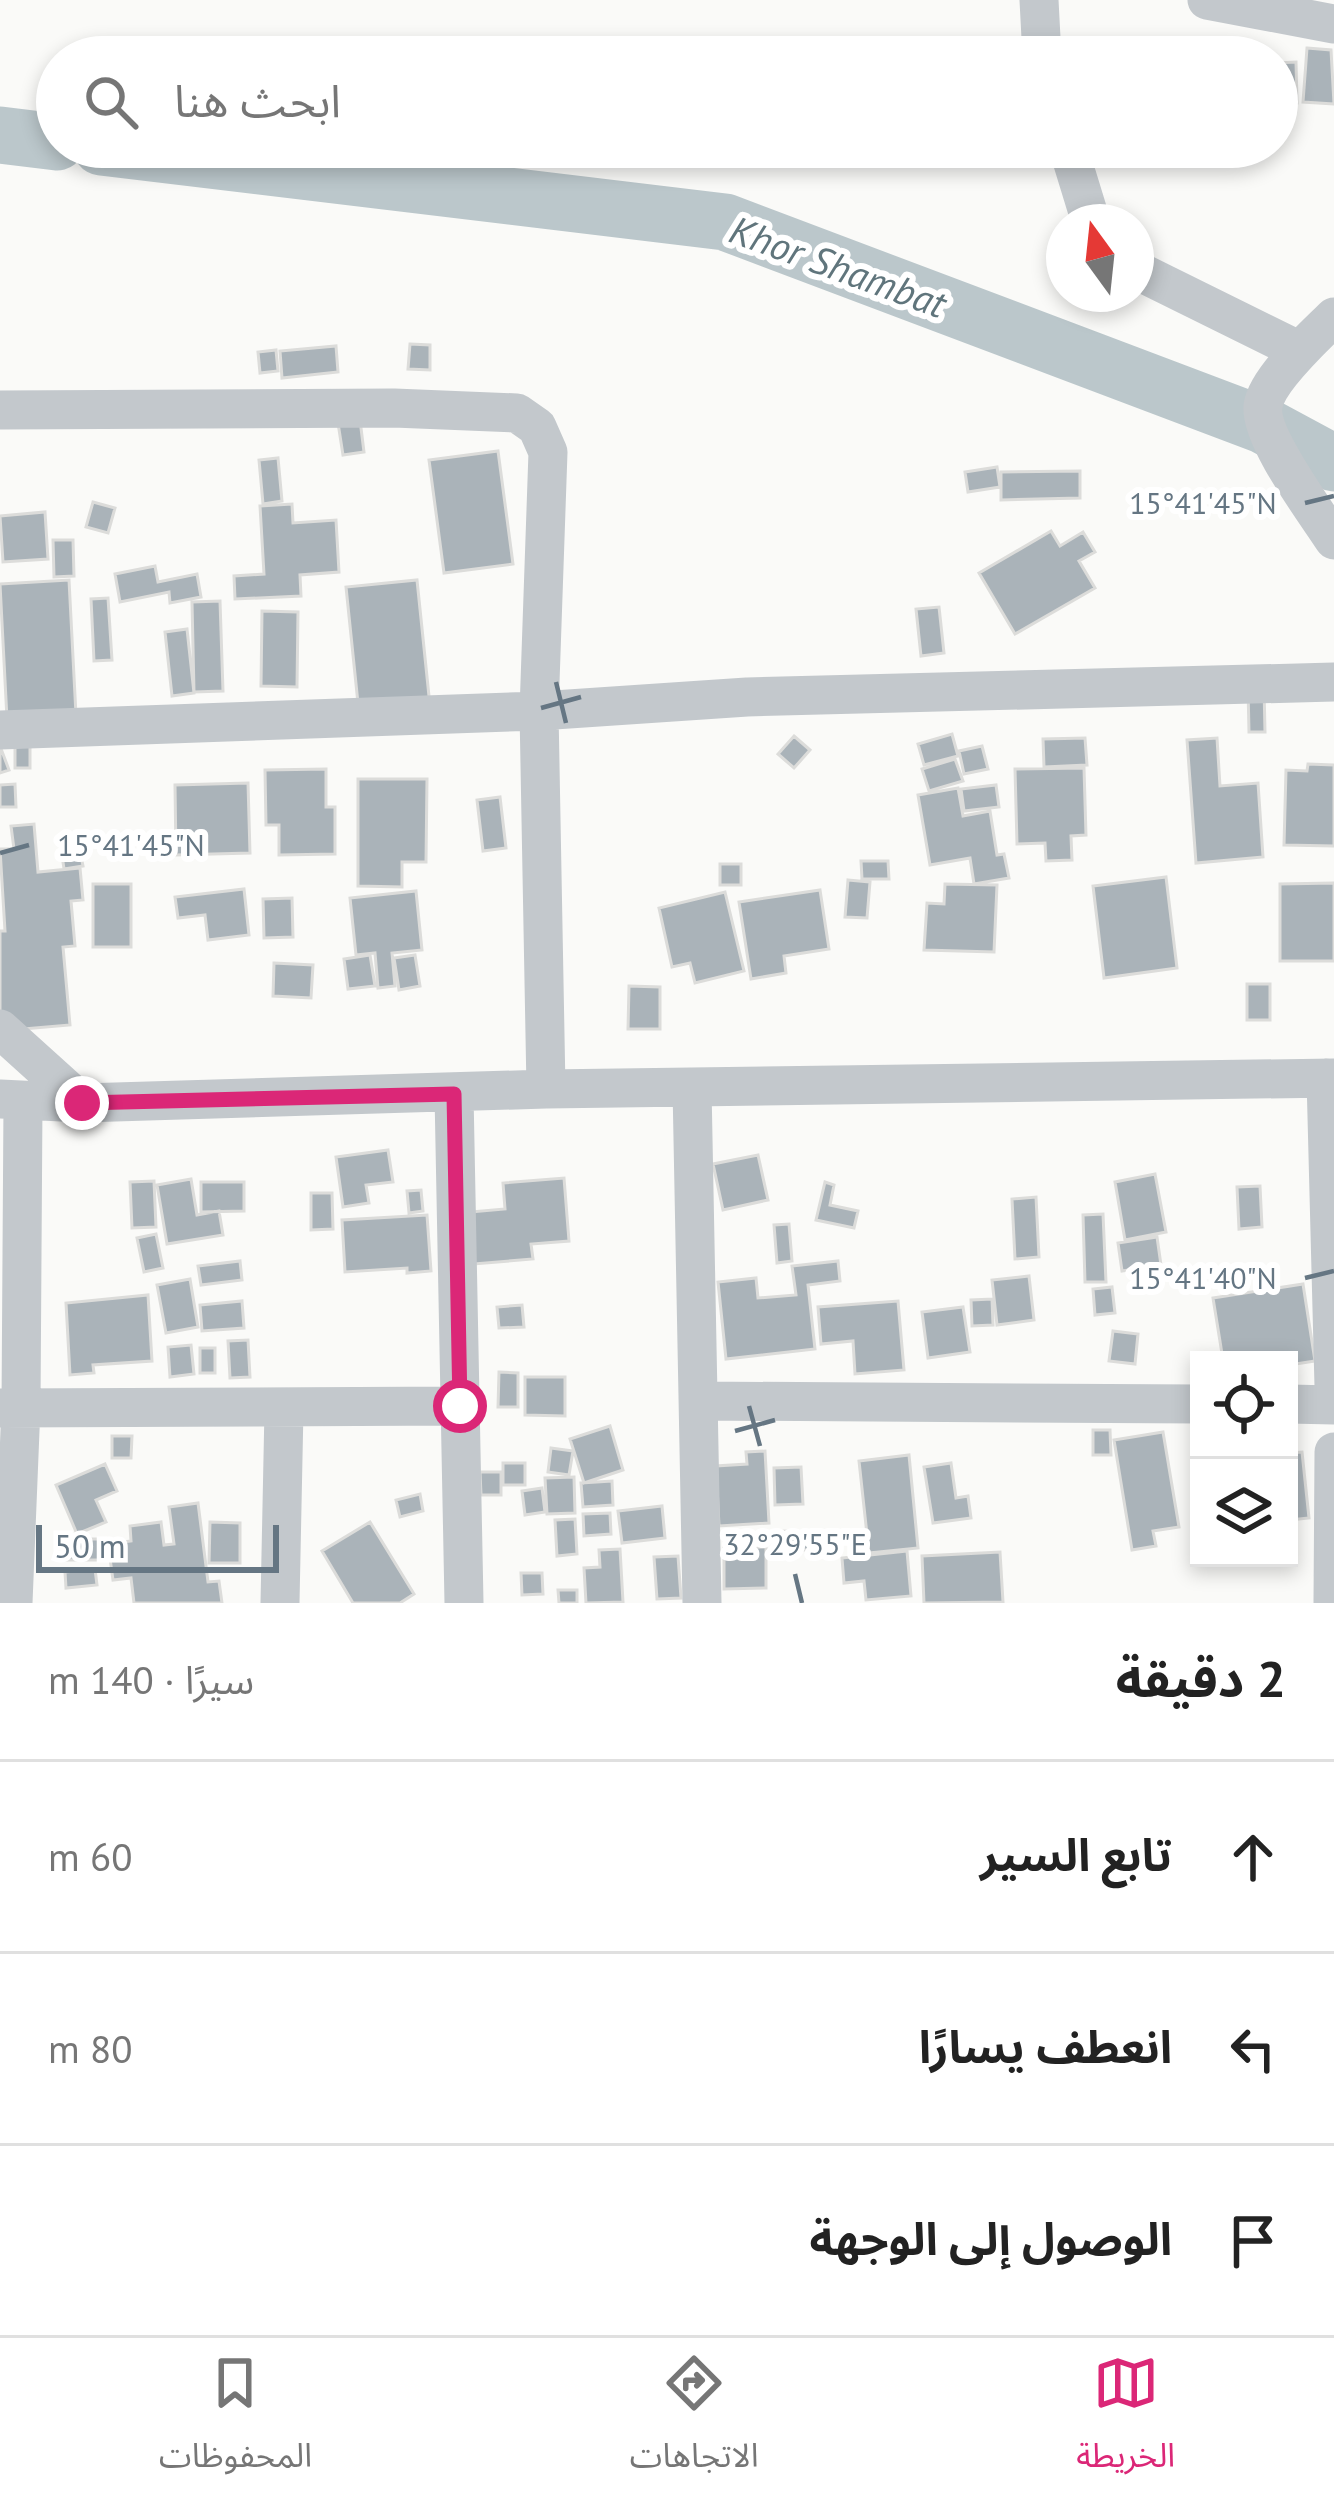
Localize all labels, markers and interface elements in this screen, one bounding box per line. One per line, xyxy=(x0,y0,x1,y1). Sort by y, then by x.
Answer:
search box xyxy=(36,36,1298,168)
icon: search xyxy=(78,69,144,135)
text: ابحث هنا xyxy=(174,71,341,129)
water label: Khor Shambat xyxy=(723,203,955,329)
north arrow xyxy=(1046,204,1154,312)
text: 15°41'45"N xyxy=(1129,483,1277,522)
text: 15°41'45"N xyxy=(57,825,205,864)
route end xyxy=(55,1076,109,1130)
text: 15°41'40"N xyxy=(1129,1258,1277,1297)
map controls xyxy=(1190,1351,1298,1567)
button: locate xyxy=(1190,1351,1298,1459)
route start xyxy=(433,1379,487,1433)
button: layers xyxy=(1190,1459,1298,1567)
scale bar xyxy=(36,1519,279,1572)
text: 50 m xyxy=(54,1524,126,1567)
text: 32°29'55"E xyxy=(723,1524,867,1563)
text: 2 دقيقة xyxy=(1116,1645,1286,1711)
text: سيرًا · 140 m xyxy=(48,1654,254,1705)
icon: ahead xyxy=(1220,1824,1286,1890)
text: تابع السير xyxy=(980,1825,1172,1883)
text: 60 m xyxy=(48,1831,133,1882)
icon: left xyxy=(1220,2016,1286,2082)
text: انعطف يسارًا xyxy=(919,2017,1172,2075)
text: 80 m xyxy=(48,2023,133,2074)
icon: arrive xyxy=(1220,2208,1286,2274)
text: الوصول إلى الوجهة xyxy=(809,2209,1172,2267)
tab: المحفوظات xyxy=(159,2350,312,2491)
tab: الاتجاهات xyxy=(630,2350,759,2491)
tab: الخريطة xyxy=(1076,2350,1175,2491)

